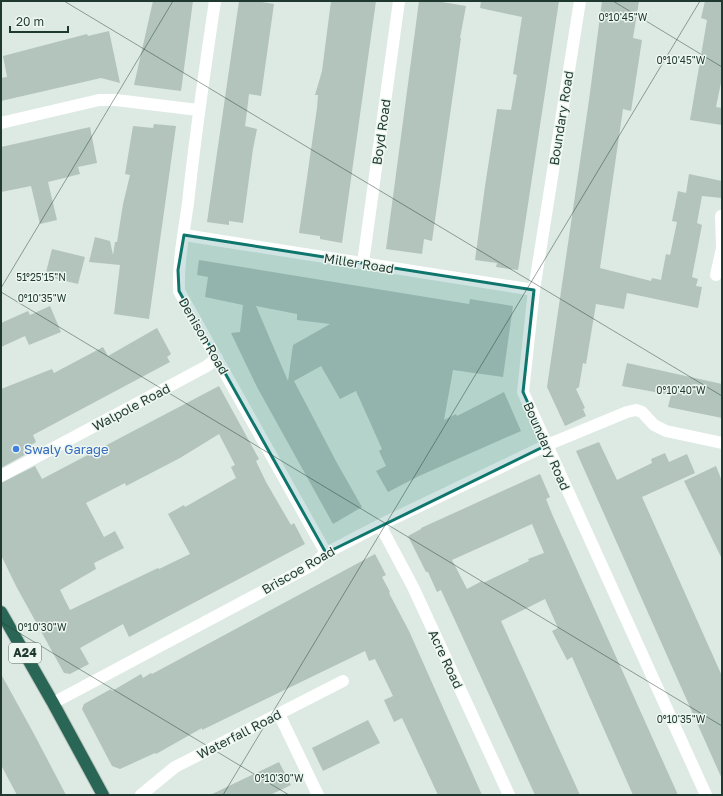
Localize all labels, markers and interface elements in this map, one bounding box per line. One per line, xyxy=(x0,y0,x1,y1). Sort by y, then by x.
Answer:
scale bar xyxy=(10,8,68,34)
text: 0°10'45"W xyxy=(599,11,648,23)
text: 20 m xyxy=(16,14,44,29)
text: 0°10'45"W xyxy=(657,54,706,66)
street label: Boundary Road xyxy=(546,70,576,166)
street label: Boyd Road xyxy=(368,98,394,166)
street label: Miller Road xyxy=(323,250,395,276)
text: 51°25'15"N xyxy=(16,271,66,283)
text: 0°10'35"W xyxy=(18,292,67,304)
street label: Denison Road xyxy=(176,295,232,377)
street label: Walpole Road xyxy=(89,380,173,434)
text: 0°10'40"W xyxy=(656,384,706,396)
street label: Boundary Road xyxy=(520,399,574,493)
place label: Swaly Garage xyxy=(24,441,109,457)
marker: Swaly Garage xyxy=(11,444,21,454)
street label: Briscoe Road xyxy=(259,543,337,597)
text: 0°10'30"W xyxy=(17,621,67,633)
street label: Acre Road xyxy=(425,627,467,691)
road number: A24 xyxy=(9,643,41,663)
street label: Waterfall Road xyxy=(194,706,284,762)
text: 0°10'35"W xyxy=(657,713,706,725)
text: 0°10'30"W xyxy=(254,772,304,784)

